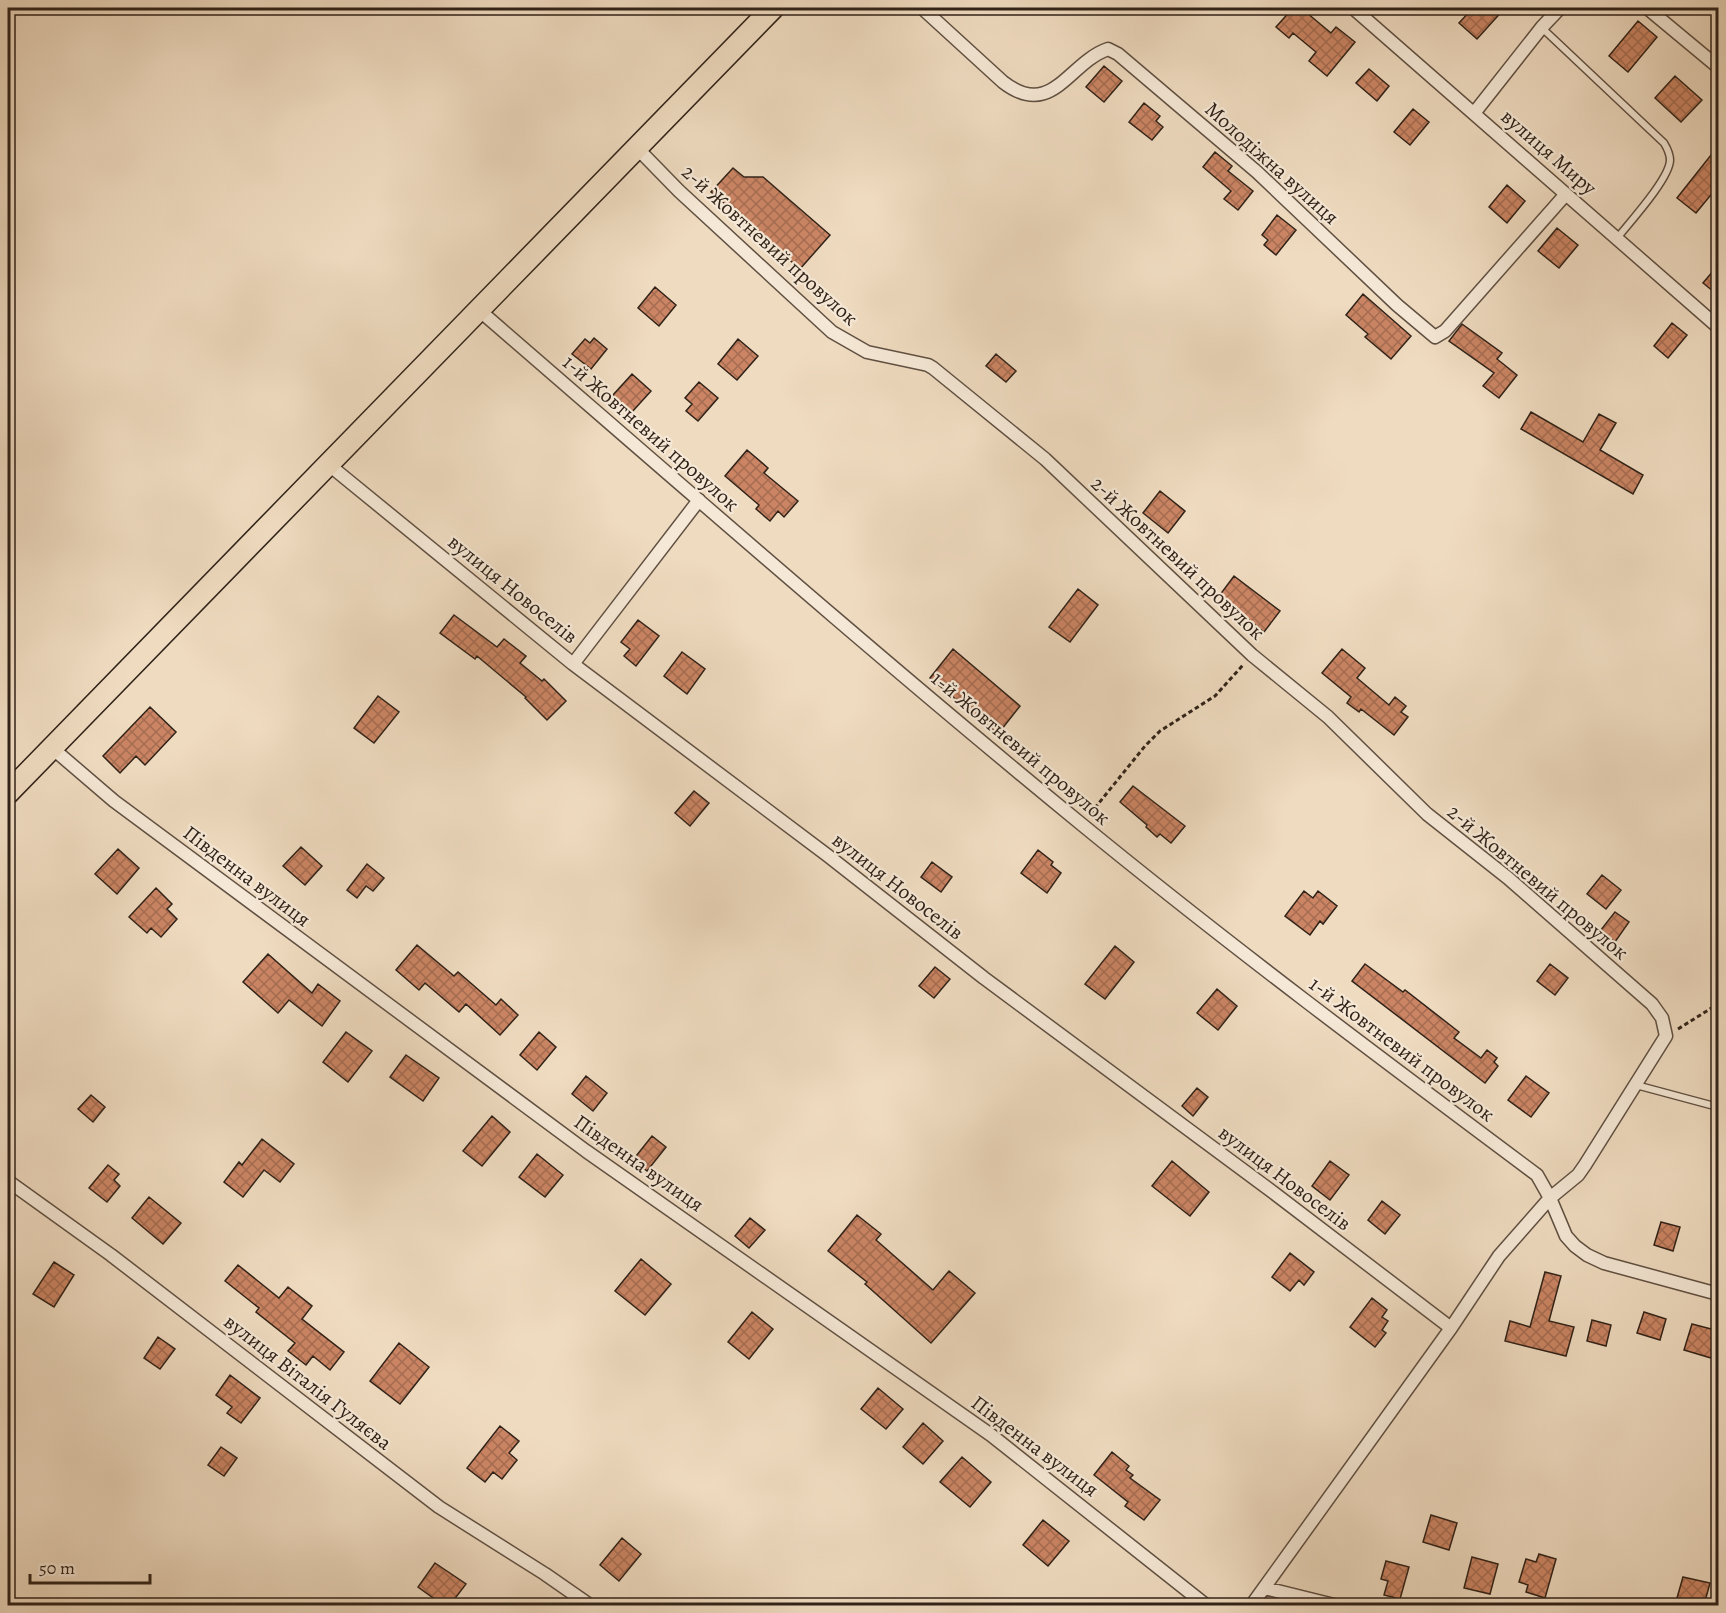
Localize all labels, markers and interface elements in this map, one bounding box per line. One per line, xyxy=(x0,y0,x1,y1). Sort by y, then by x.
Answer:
street label: Молодіжна вулиця xyxy=(1199,95,1345,231)
street label: вулиця Миру xyxy=(1495,103,1603,202)
street label: 2-й Жовтневий провулок xyxy=(676,158,864,332)
street label: 1-й Жовтневий провулок xyxy=(557,348,745,518)
street label: 2-й Жовтневий провулок xyxy=(1085,470,1271,646)
street label: вулиця Новоселів xyxy=(442,528,584,650)
street label: 1-й Жовтневий провулок xyxy=(926,665,1117,831)
street label: 2-й Жовтневий провулок xyxy=(1441,798,1635,966)
street label: Південна вулиця xyxy=(178,819,316,933)
street label: вулиця Новоселів xyxy=(827,826,969,946)
street label: 1-й Жовтневий провулок xyxy=(1303,970,1501,1128)
street label: Південна вулиця xyxy=(568,1108,710,1218)
street label: вулиця Новоселів xyxy=(1213,1119,1357,1237)
street label: вулиця Віталія Гуляєва xyxy=(218,1308,398,1457)
street label: Південна вулиця xyxy=(966,1389,1104,1503)
scale bar xyxy=(30,1547,150,1585)
text: 50 m xyxy=(39,1556,75,1580)

